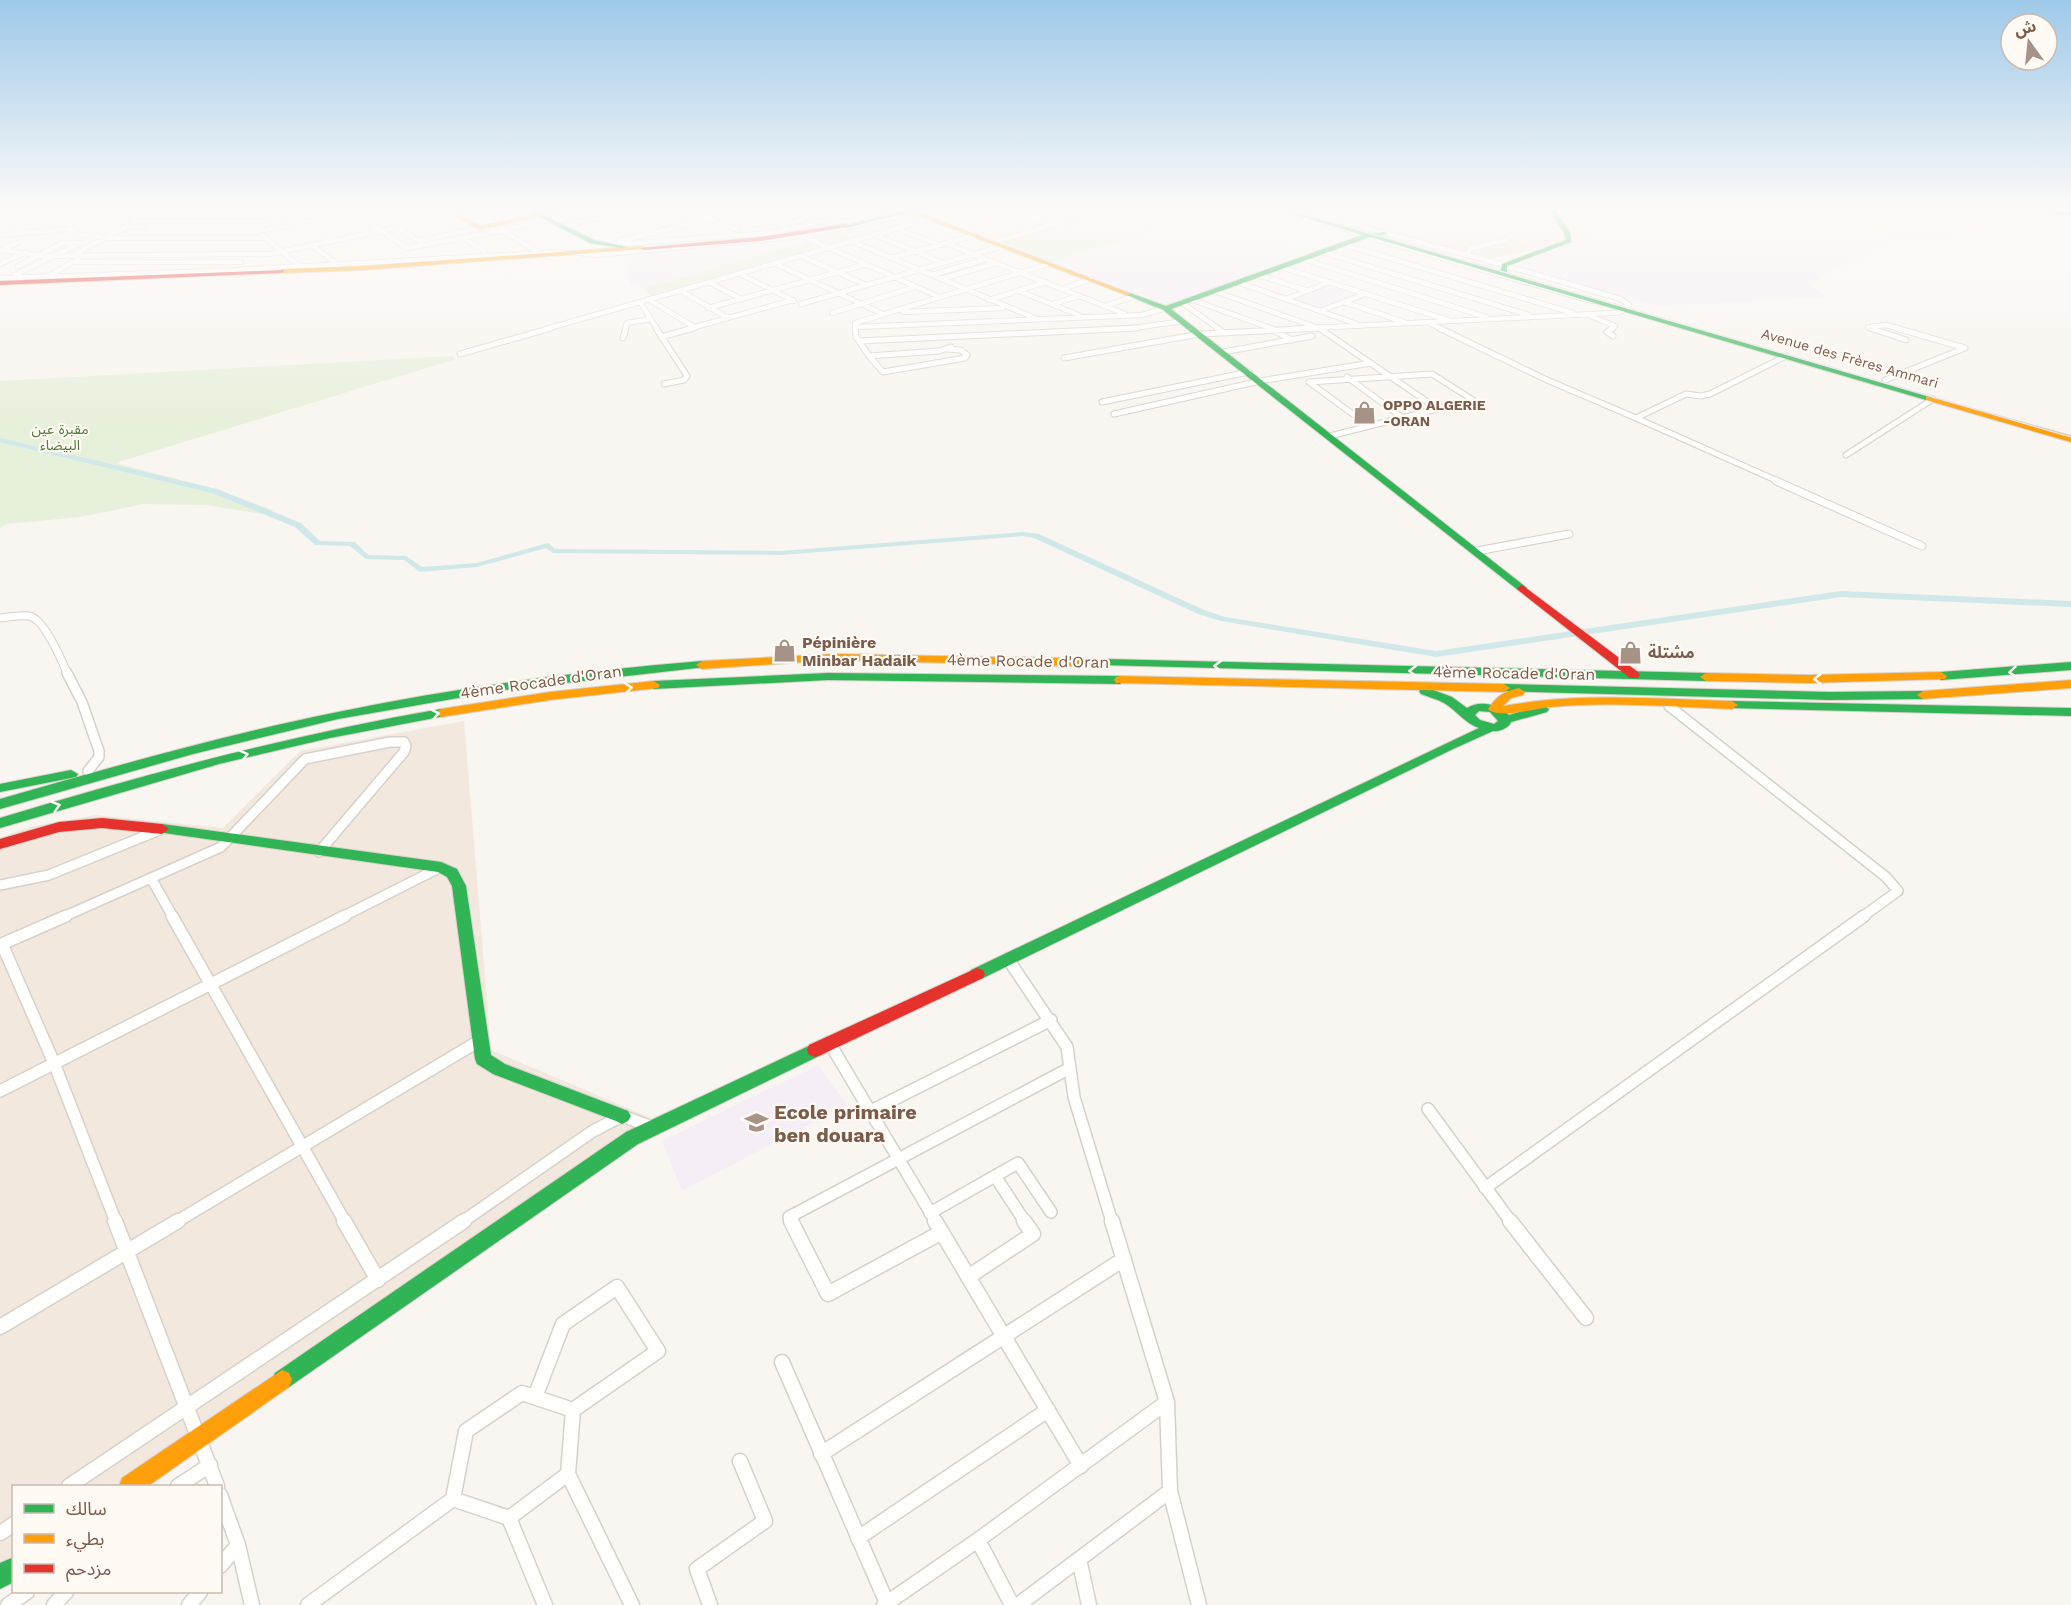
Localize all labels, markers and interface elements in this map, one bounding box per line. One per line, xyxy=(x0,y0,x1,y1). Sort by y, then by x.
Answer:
north arrow xyxy=(1999,12,2059,72)
text: ش xyxy=(2012,16,2038,40)
street label: Avenue des Frères Ammari xyxy=(1760,325,1940,391)
place label: OPPO ALGERIE -ORAN xyxy=(1383,397,1486,429)
shop icon: OPPO ALGERIE -ORAN xyxy=(1352,400,1378,426)
park label: مقبرة عين البيضاء xyxy=(32,421,89,453)
place label: Pépinière Minbar Hadaik xyxy=(802,633,917,670)
shop icon: Pépinière Minbar Hadaik xyxy=(771,638,797,664)
shop icon: مشتلة xyxy=(1617,639,1643,665)
place label: مشتلة xyxy=(1648,643,1695,662)
street label: 4ème Rocade d'Oran xyxy=(947,650,1109,672)
one-way arrow xyxy=(1214,660,1223,672)
street label: 4ème Rocade d'Oran xyxy=(459,661,623,703)
street label: 4ème Rocade d'Oran xyxy=(1433,662,1595,684)
one-way arrow xyxy=(1409,664,1418,677)
one-way arrow xyxy=(2008,665,2017,678)
one-way arrow xyxy=(1814,673,1823,685)
one-way arrow xyxy=(623,682,632,694)
one-way arrow xyxy=(429,708,439,721)
one-way arrow xyxy=(239,749,249,762)
one-way arrow xyxy=(50,801,61,813)
place label: Ecole primaire ben douara xyxy=(774,1100,917,1147)
school or university icon: Ecole primaire ben douara xyxy=(743,1110,769,1136)
legend xyxy=(12,1485,222,1593)
text: سالك xyxy=(66,1498,107,1519)
text: بطيء xyxy=(66,1528,104,1552)
text: مزدحم xyxy=(66,1558,111,1582)

